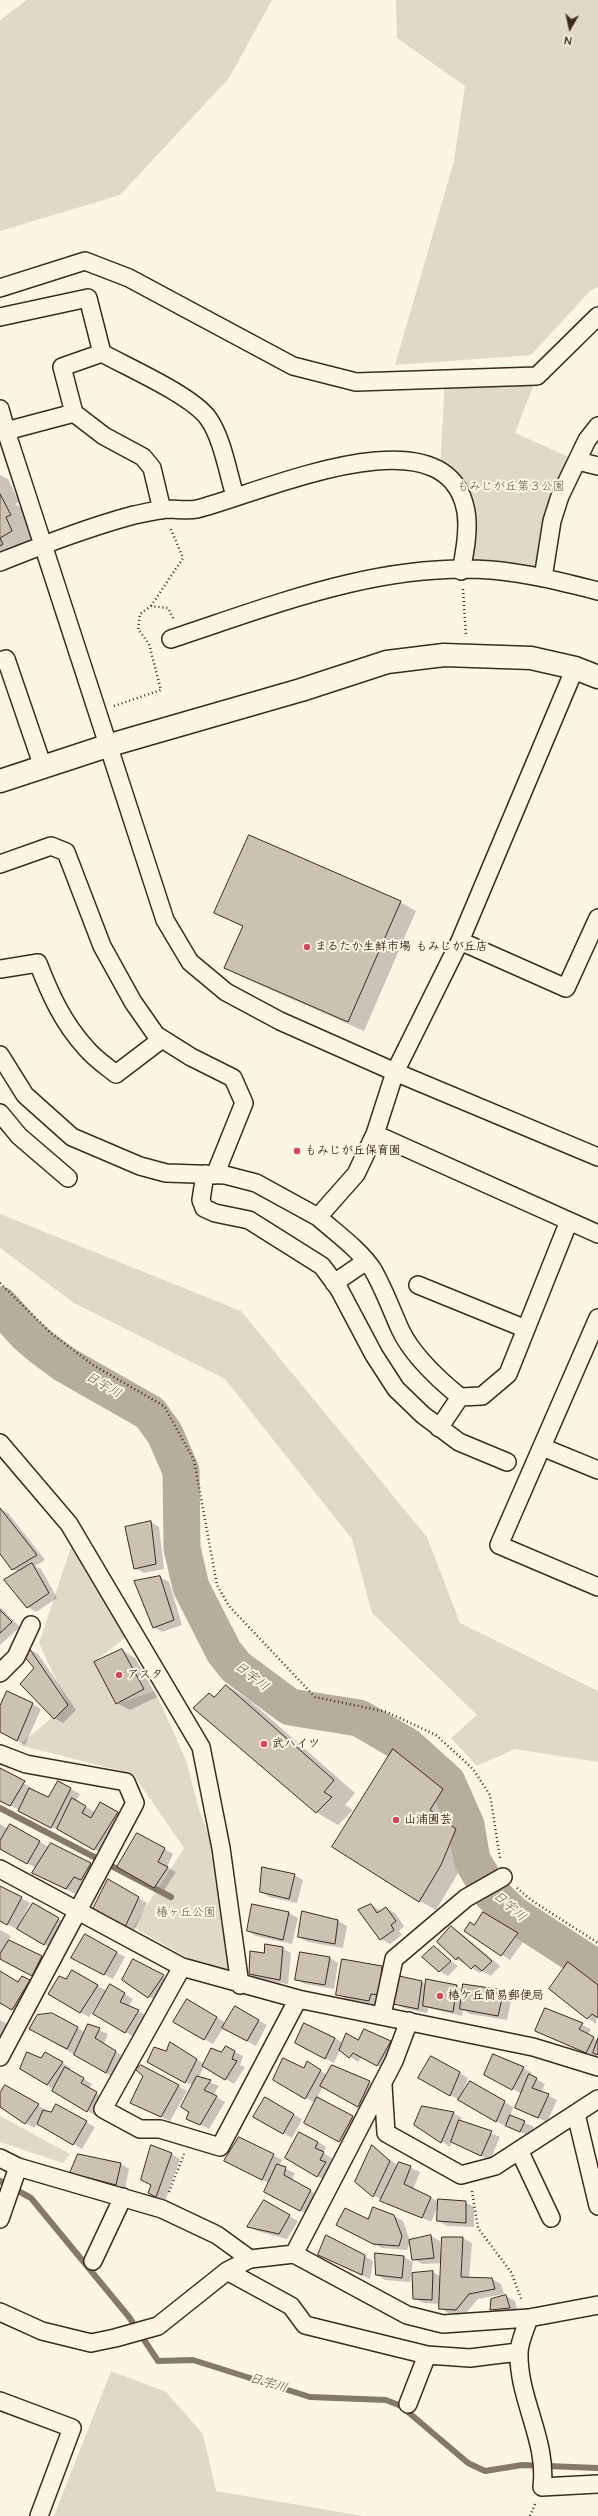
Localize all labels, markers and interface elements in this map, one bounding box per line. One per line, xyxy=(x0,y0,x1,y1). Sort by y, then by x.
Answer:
north arrow xyxy=(550,8,590,48)
text: N xyxy=(563,32,573,48)
park label: もみじが丘第３公園 xyxy=(457,480,565,494)
place label: まるたか生鮮市場 もみじが丘店 xyxy=(315,940,488,954)
marker: まるたか生鮮市場 もみじが丘店 xyxy=(302,942,312,952)
place label: もみじが丘保育園 xyxy=(305,1144,401,1158)
marker: もみじが丘保育園 xyxy=(292,1146,302,1156)
water label: 日宇川 xyxy=(82,1369,124,1403)
water label: 日宇川 xyxy=(231,1659,271,1695)
place label: アスタ xyxy=(127,1668,163,1682)
marker: アスタ xyxy=(114,1670,124,1680)
place label: 武ハイツ xyxy=(272,1737,320,1751)
marker: 武ハイツ xyxy=(259,1739,269,1749)
place label: 山浦園芸 xyxy=(404,1813,452,1827)
marker: 山浦園芸 xyxy=(391,1815,401,1825)
water label: 日宇川 xyxy=(489,1888,529,1926)
park label: 椿ヶ丘公園 xyxy=(156,1906,216,1920)
place label: 椿ケ丘簡易郵便局 xyxy=(448,1989,544,2003)
marker: 椿ケ丘簡易郵便局 xyxy=(435,1991,445,2001)
water label: 日宇川 xyxy=(247,2371,289,2397)

